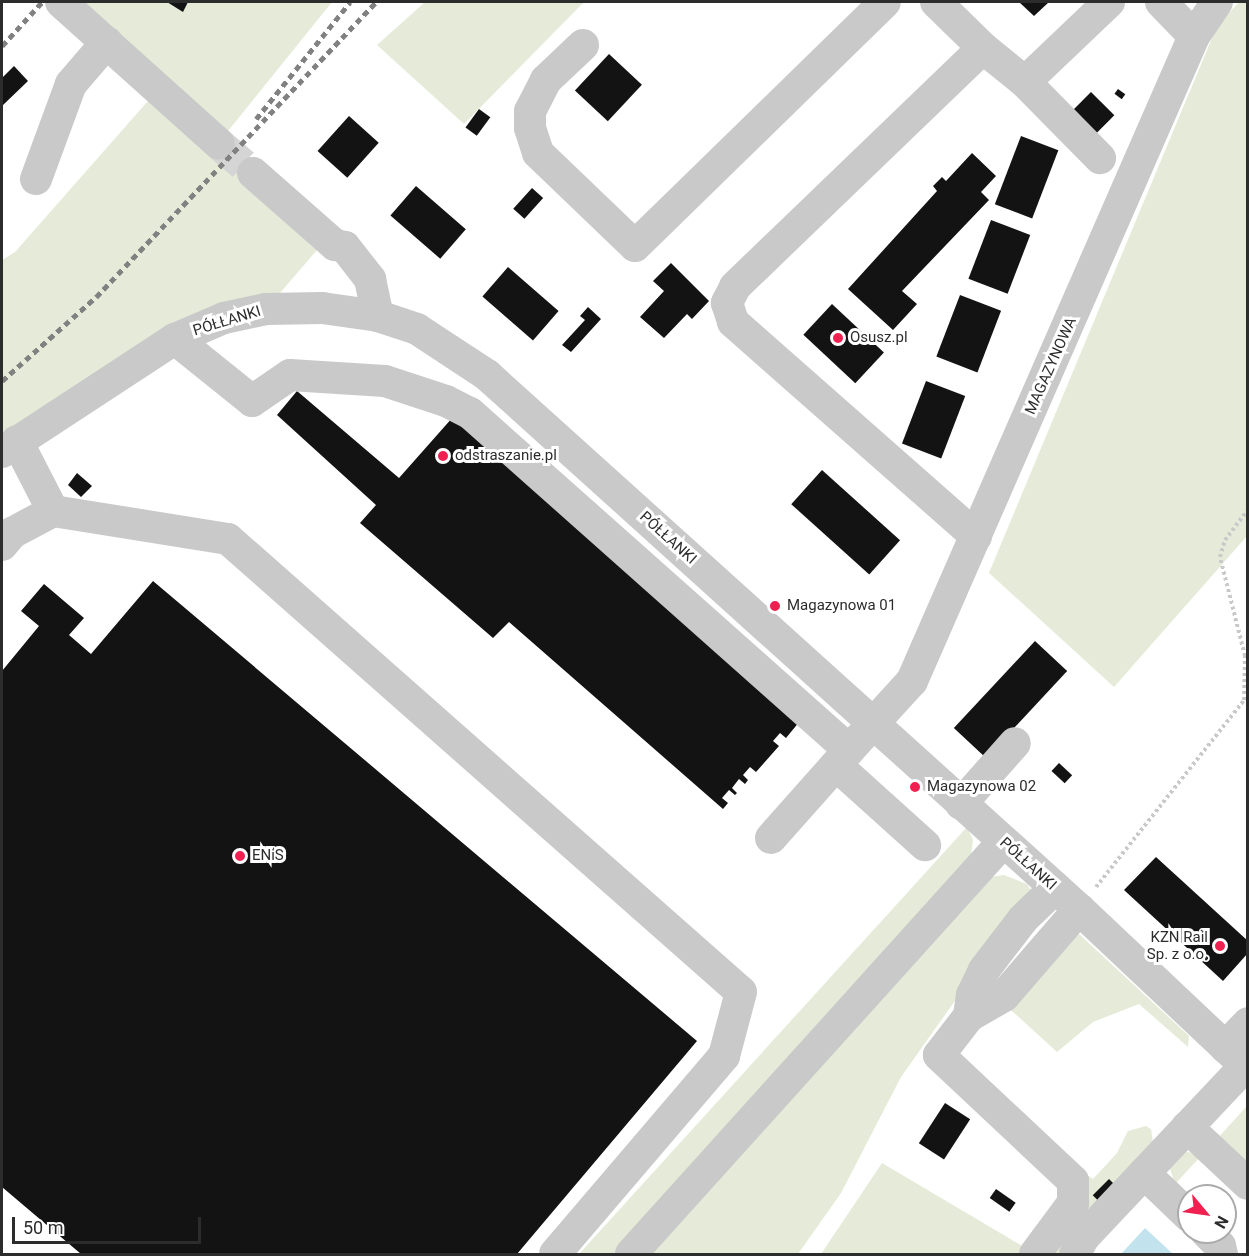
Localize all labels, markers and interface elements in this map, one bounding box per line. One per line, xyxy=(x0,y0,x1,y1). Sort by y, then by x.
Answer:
street label: PÓŁŁANKI xyxy=(191,302,263,340)
street label: MAGAZYNOWA xyxy=(1021,315,1081,417)
place label: Osusz.pl xyxy=(850,329,908,347)
marker: Osusz.pl xyxy=(831,331,845,345)
place label: odstraszanie.pl xyxy=(455,447,557,465)
marker: odstraszanie.pl xyxy=(436,449,450,463)
street label: PÓŁŁANKI xyxy=(636,508,700,568)
place label: Magazynowa 01 xyxy=(787,597,896,615)
marker: Magazynowa 01 xyxy=(768,599,782,613)
place label: Magazynowa 02 xyxy=(927,778,1036,796)
marker: Magazynowa 02 xyxy=(908,780,922,794)
street label: PÓŁŁANKI xyxy=(996,834,1060,894)
place label: ENiS xyxy=(252,847,284,865)
marker: ENiS xyxy=(233,849,247,863)
place label: KZN Rail Sp. z o.o. xyxy=(1147,928,1208,963)
marker: KZN Rail Sp. z o.o. xyxy=(1213,939,1227,953)
north arrow xyxy=(1177,1184,1237,1244)
scale bar xyxy=(15,1205,204,1243)
text: N xyxy=(1210,1212,1232,1232)
text: 50 m xyxy=(23,1217,63,1238)

